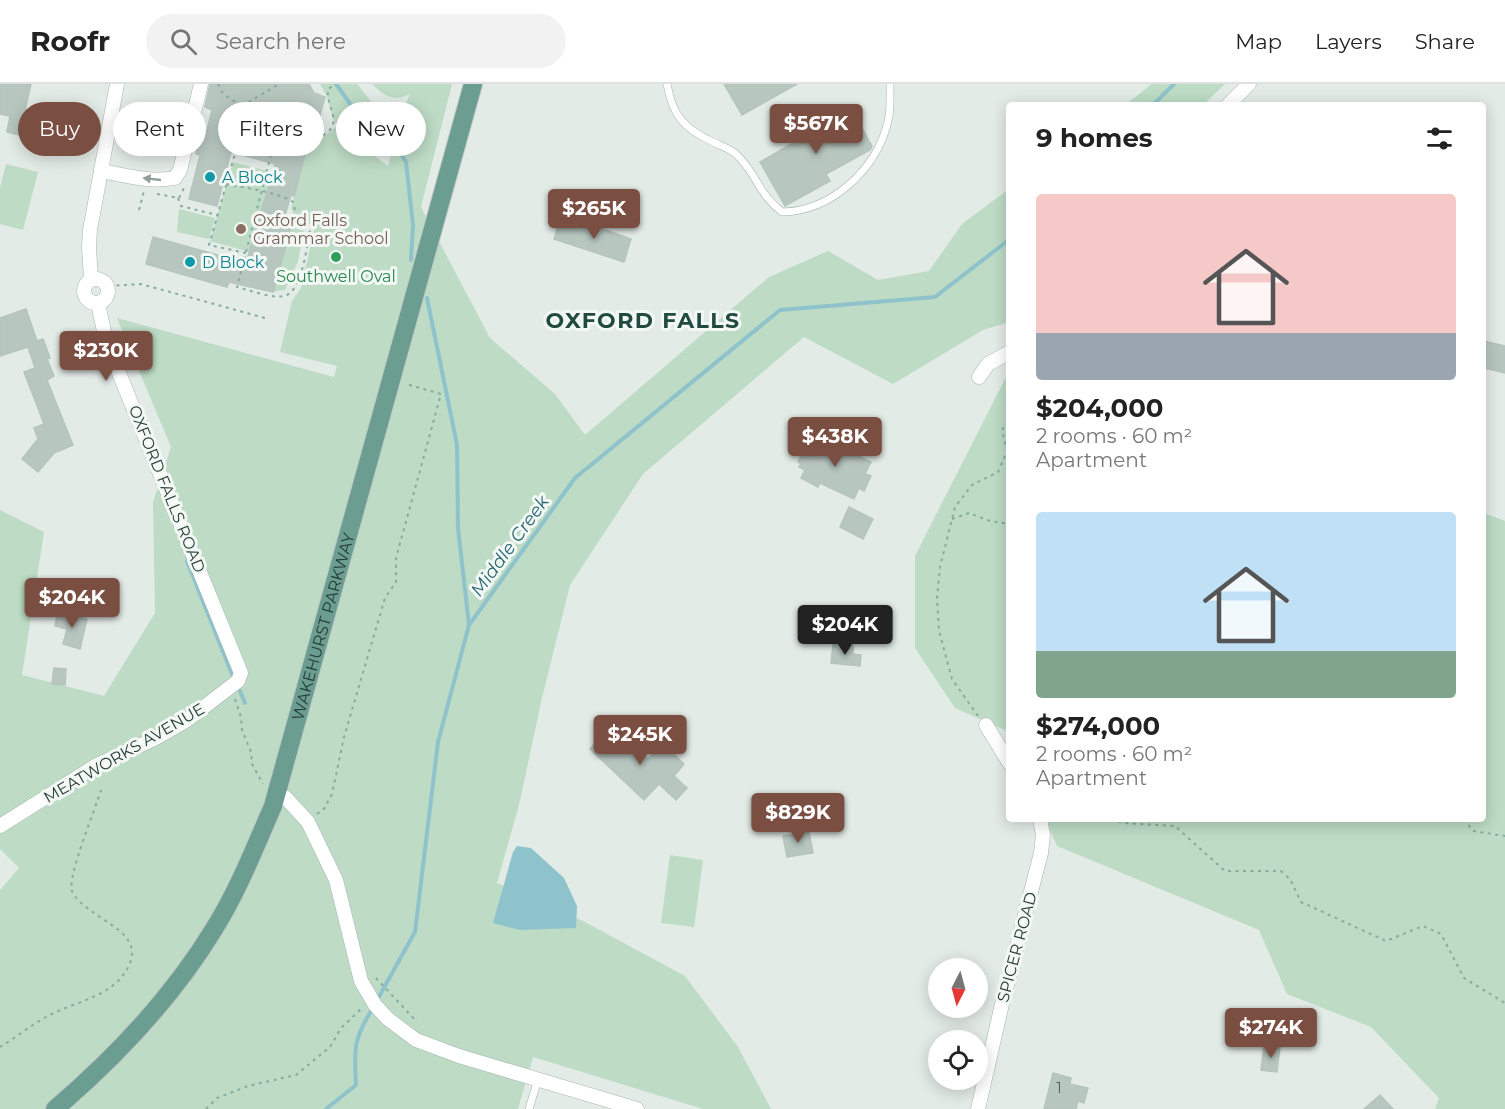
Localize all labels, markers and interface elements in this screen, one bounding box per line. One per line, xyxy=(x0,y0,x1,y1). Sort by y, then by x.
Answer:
search box xyxy=(146,14,566,68)
text: Roofr xyxy=(30,24,110,58)
icon: search xyxy=(167,25,200,58)
text: Search here xyxy=(215,28,346,55)
text: Map xyxy=(1235,29,1282,54)
text: Layers xyxy=(1315,29,1382,54)
text: Share xyxy=(1415,29,1475,54)
chip: Buy xyxy=(18,102,101,156)
chip: Rent xyxy=(113,102,206,156)
chip: Filters xyxy=(218,102,324,156)
chip: New xyxy=(336,102,426,156)
pin: $567K xyxy=(774,104,858,155)
text: $567K xyxy=(784,111,848,135)
text: 9 homes xyxy=(1036,122,1153,154)
icon: filters xyxy=(1423,122,1456,155)
place label: A Block xyxy=(222,168,283,187)
marker: A Block xyxy=(203,170,217,184)
one-way arrow xyxy=(142,174,161,184)
pin: $265K xyxy=(552,189,636,240)
text: $265K xyxy=(562,196,626,220)
place label: Oxford Falls Grammar School xyxy=(253,211,388,248)
marker: Oxford Falls Grammar School xyxy=(234,222,248,236)
icon: home xyxy=(1192,233,1300,341)
marker: Southwell Oval xyxy=(329,250,343,264)
place label: D Block xyxy=(202,253,265,272)
marker: D Block xyxy=(183,255,197,269)
place label: Southwell Oval xyxy=(276,267,396,286)
district label: OXFORD FALLS xyxy=(545,307,741,334)
pin: $230K xyxy=(64,331,148,382)
text: $230K xyxy=(74,338,138,362)
text: $204,000 xyxy=(1036,392,1163,424)
street label: OXFORD FALLS ROAD xyxy=(125,402,209,576)
pin: $438K xyxy=(793,417,877,468)
text: $438K xyxy=(802,424,868,448)
text: 2 rooms · 60 m² xyxy=(1036,424,1192,448)
text: Apartment xyxy=(1036,448,1147,472)
water label: Middle Creek xyxy=(466,490,555,601)
street label: WAKEHURST PARKWAY xyxy=(288,530,358,722)
icon: home xyxy=(1192,551,1300,659)
pin: $204K xyxy=(30,578,114,629)
text: $204K xyxy=(39,585,105,609)
pin: $204K xyxy=(803,605,887,656)
text: $204K xyxy=(812,612,878,636)
street label: MEATWORKS AVENUE xyxy=(40,699,208,807)
text: $274,000 xyxy=(1036,710,1160,742)
pin: $245K xyxy=(598,715,682,766)
text: $245K xyxy=(608,722,672,746)
text: 2 rooms · 60 m² xyxy=(1036,742,1192,766)
text: Apartment xyxy=(1036,766,1147,790)
pin: $829K xyxy=(756,793,840,844)
text: $829K xyxy=(765,800,831,824)
street label: SPICER ROAD xyxy=(993,890,1041,1004)
north arrow xyxy=(928,958,988,1018)
map controls xyxy=(928,958,988,1090)
pin: $274K xyxy=(1229,1008,1313,1059)
text: $274K xyxy=(1239,1015,1303,1039)
button: locate xyxy=(928,1030,988,1090)
house number: 1 xyxy=(1056,1079,1062,1097)

